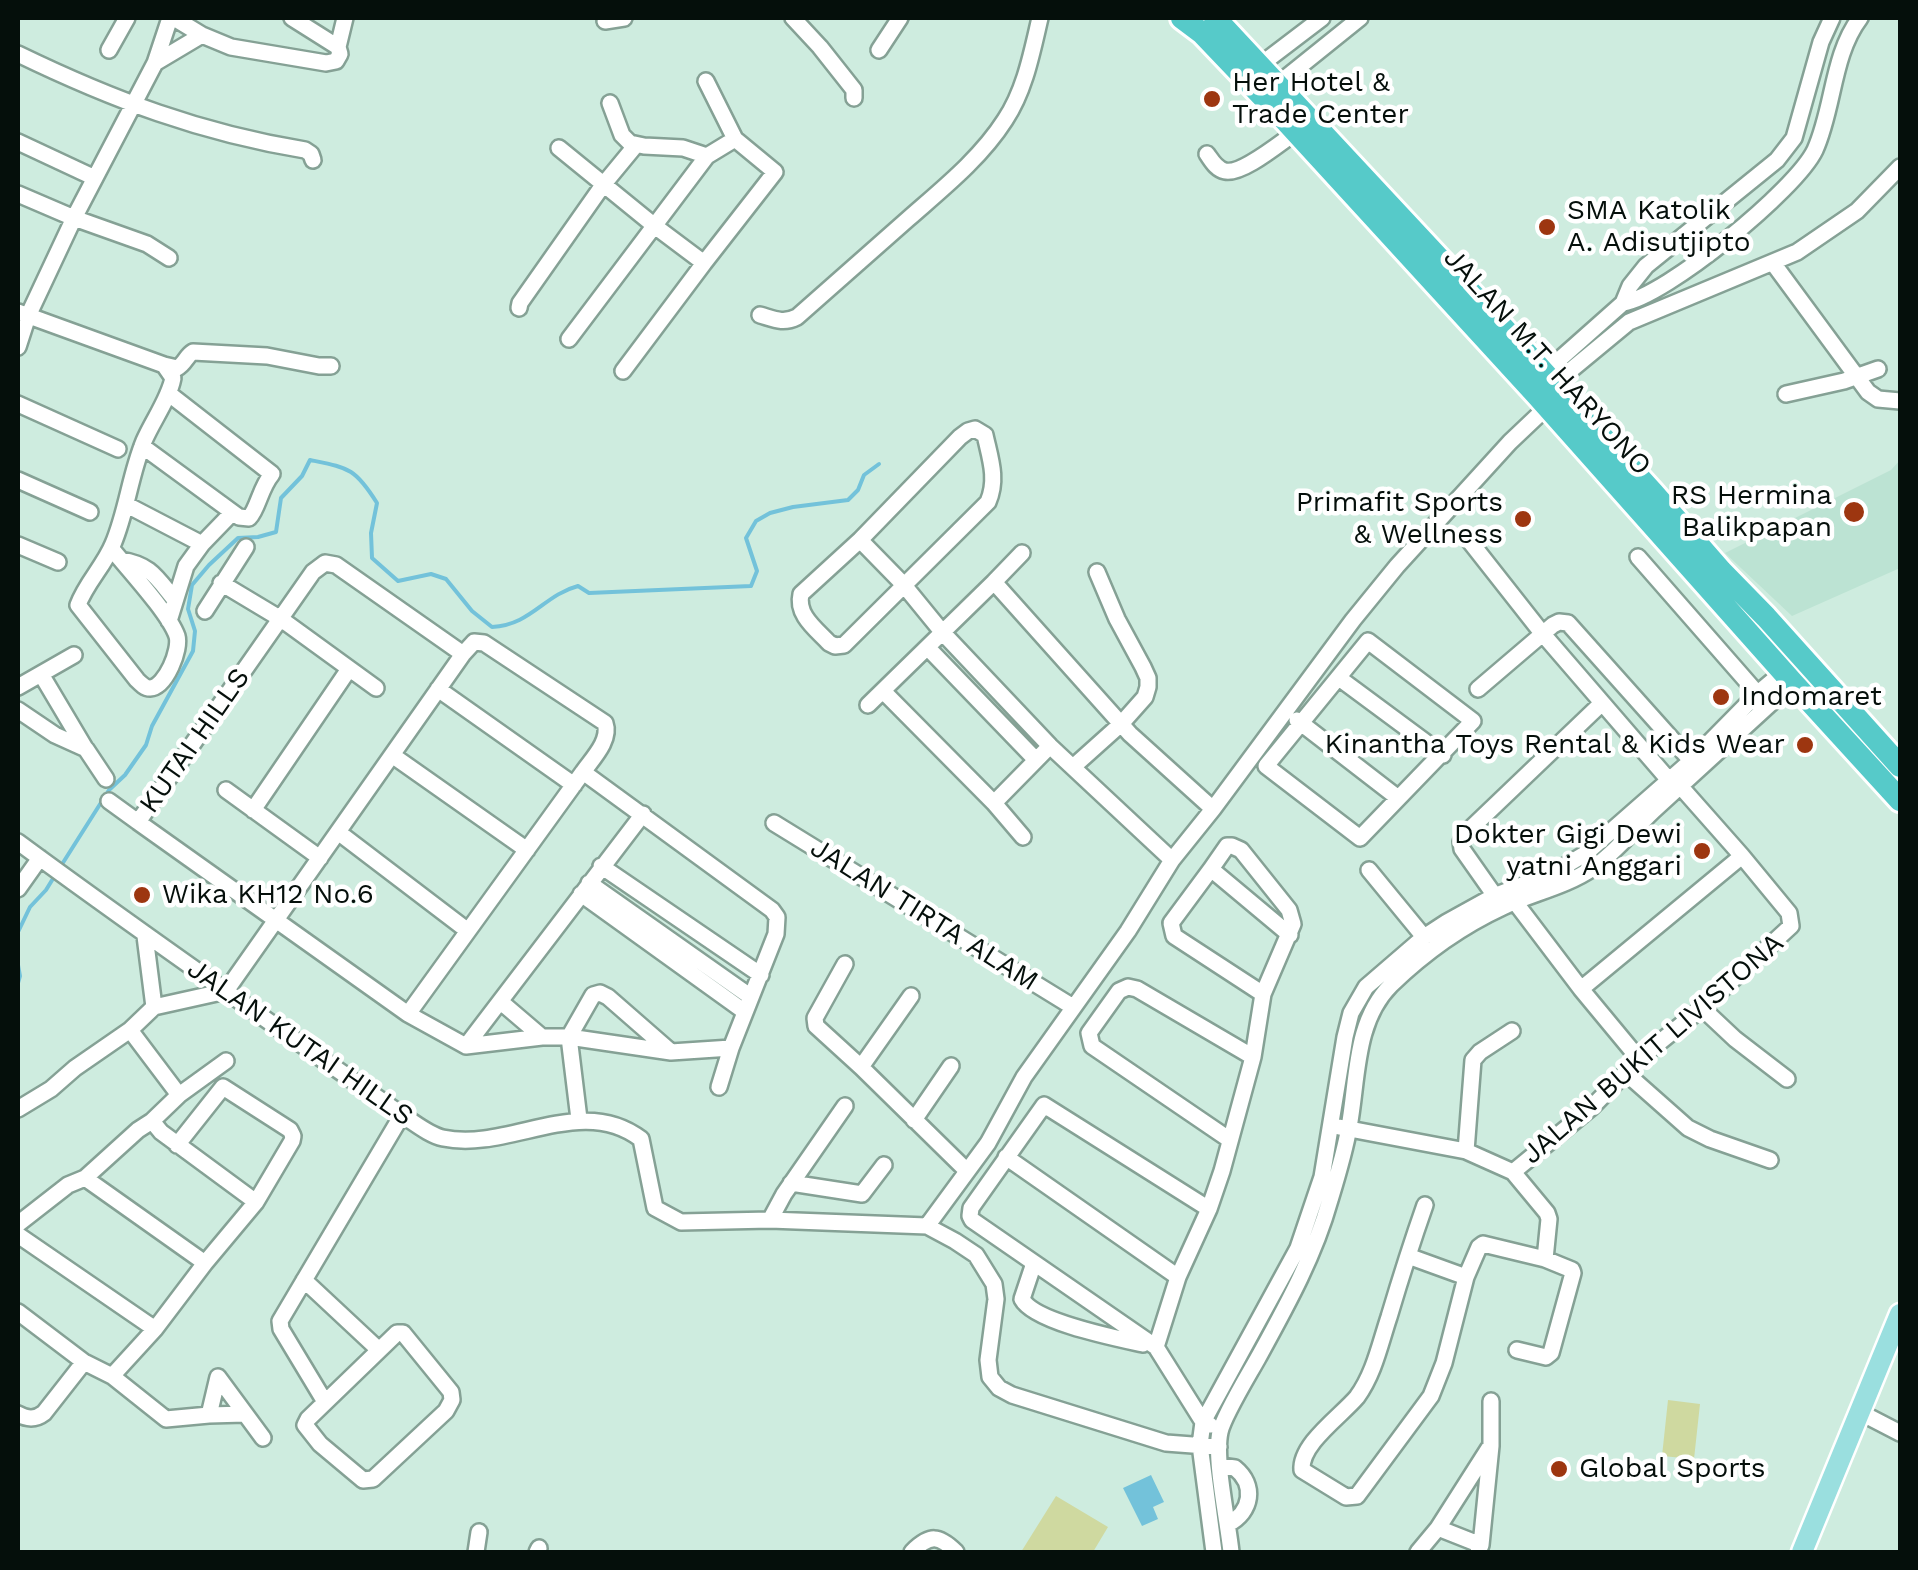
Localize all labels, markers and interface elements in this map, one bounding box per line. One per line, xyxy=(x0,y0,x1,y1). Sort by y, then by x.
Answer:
place label: Her Hotel & Trade Center xyxy=(1232,66,1409,132)
marker: Her Hotel & Trade Center xyxy=(1201,88,1223,110)
place label: SMA Katolik A. Adisutjipto xyxy=(1567,194,1750,260)
marker: SMA Katolik A. Adisutjipto xyxy=(1536,216,1558,238)
street label: JALAN M.T. HARYONO xyxy=(1436,242,1658,482)
place label: RS Hermina Balikpapan xyxy=(1671,479,1832,545)
place label: Primafit Sports & Wellness xyxy=(1296,486,1503,552)
marker: RS Hermina Balikpapan xyxy=(1841,499,1867,525)
marker: Primafit Sports & Wellness xyxy=(1512,508,1534,530)
street label: KUTAI HILLS xyxy=(133,662,257,820)
place label: Indomaret xyxy=(1741,680,1882,714)
marker: Indomaret xyxy=(1710,686,1732,708)
place label: Kinantha Toys Rental & Kids Wear xyxy=(1325,728,1785,762)
marker: Kinantha Toys Rental & Kids Wear xyxy=(1794,734,1816,756)
place label: Dokter Gigi Dewi yatni Anggari xyxy=(1454,818,1682,884)
street label: JALAN TIRTA ALAM xyxy=(804,831,1044,999)
marker: Dokter Gigi Dewi yatni Anggari xyxy=(1691,840,1713,862)
place label: Wika KH12 No.6 xyxy=(162,878,374,912)
marker: Wika KH12 No.6 xyxy=(131,884,153,906)
street label: JALAN BUKIT LIVISTONA xyxy=(1516,926,1790,1172)
street label: JALAN KUTAI HILLS xyxy=(181,952,419,1134)
place label: Global Sports xyxy=(1579,1452,1765,1486)
marker: Global Sports xyxy=(1548,1458,1570,1480)

